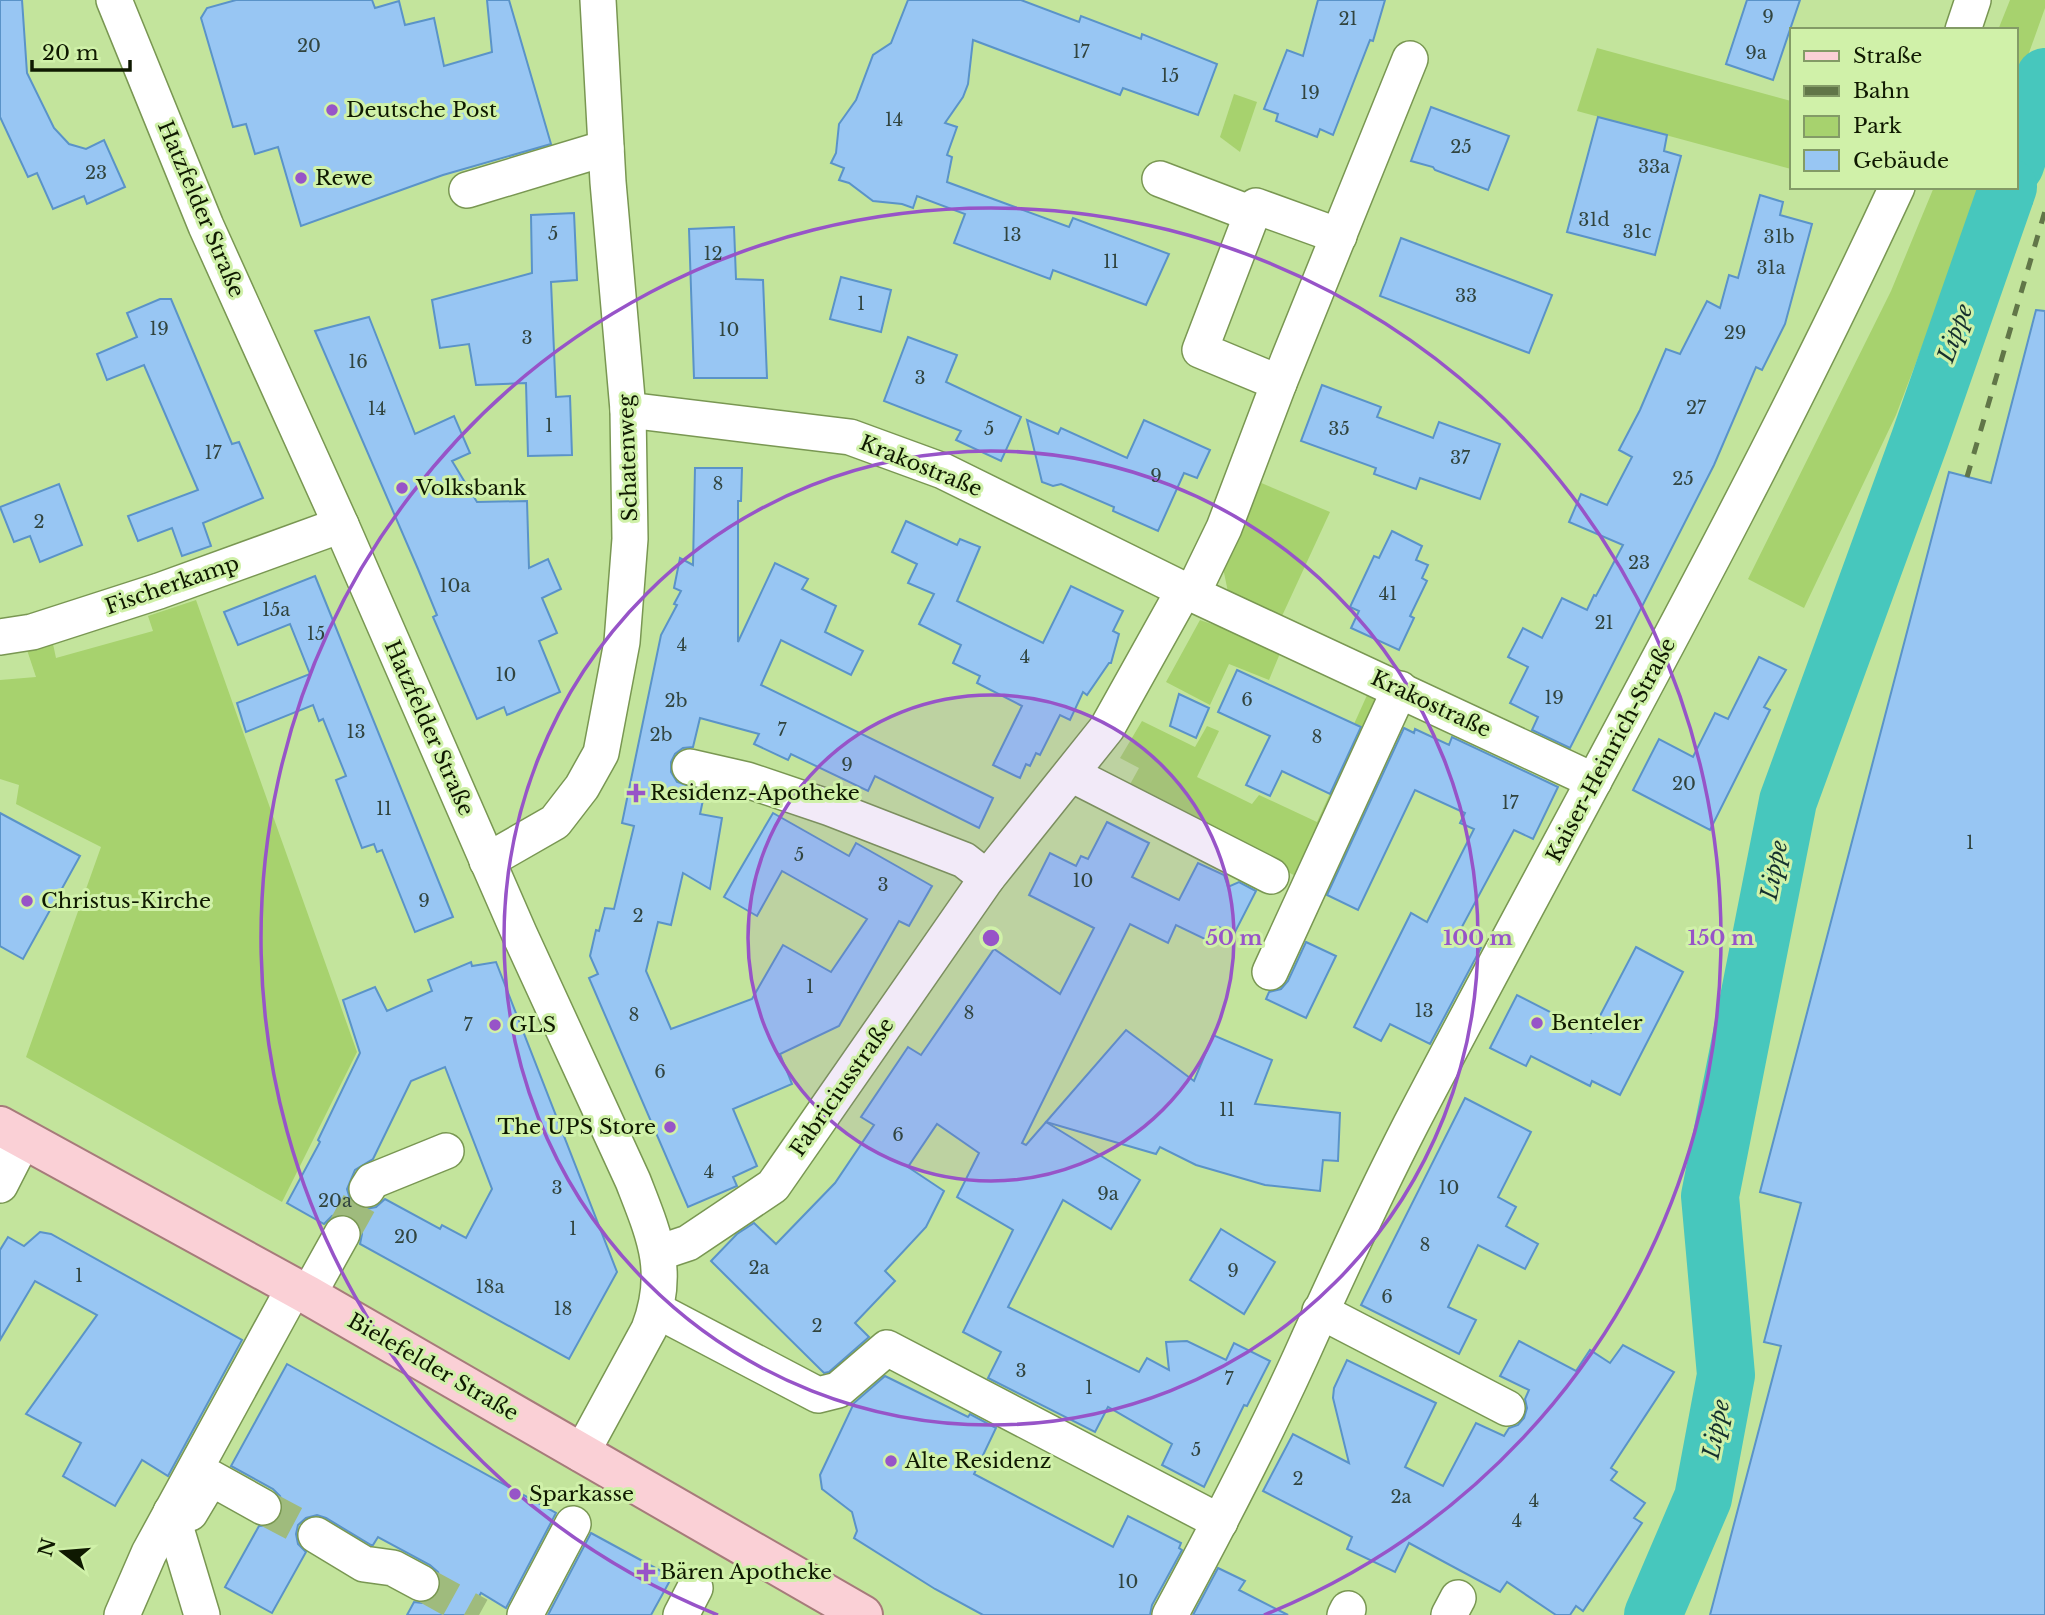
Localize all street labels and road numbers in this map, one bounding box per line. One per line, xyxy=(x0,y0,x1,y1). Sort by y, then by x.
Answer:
street label: Hatzfelder Straße xyxy=(152,117,250,301)
street label: Schatenweg xyxy=(613,394,643,522)
street label: Krakostraße xyxy=(856,430,986,502)
street label: Fischerkamp xyxy=(102,550,242,620)
street label: Kaiser-Heinrich-Straße xyxy=(1541,633,1681,867)
street label: Hatzfelder Straße xyxy=(379,636,479,820)
street label: Krakostraße xyxy=(1367,665,1495,743)
street label: Fabriciusstraße xyxy=(784,1013,900,1161)
street label: Bielefelder Straße xyxy=(343,1308,523,1426)

